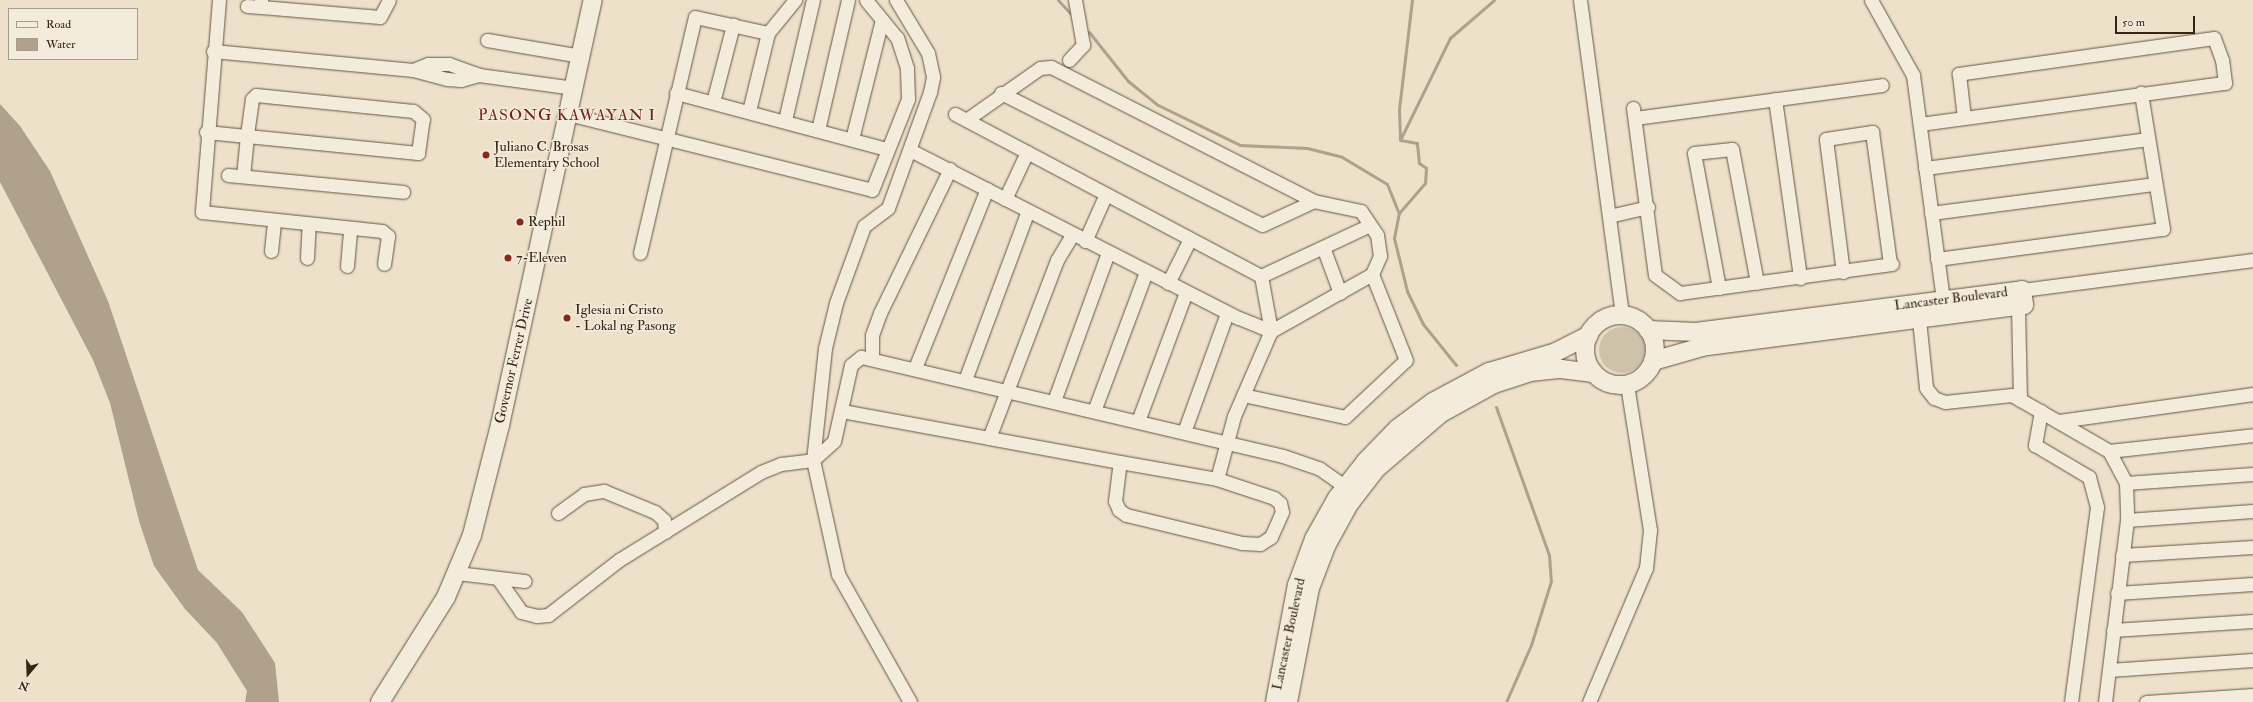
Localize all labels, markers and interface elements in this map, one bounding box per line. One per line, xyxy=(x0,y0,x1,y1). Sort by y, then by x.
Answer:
legend xyxy=(8,8,138,60)
scale bar xyxy=(2117,8,2197,34)
text: 50 m xyxy=(2122,15,2145,30)
text: Road xyxy=(46,17,71,32)
text: Water xyxy=(46,37,75,52)
district label: PASONG KAWAYAN I xyxy=(478,105,656,125)
place label: Juliano C. Brosas Elementary School xyxy=(494,139,600,172)
marker: Juliano C. Brosas Elementary School xyxy=(481,150,491,160)
place label: Rephil xyxy=(528,214,565,230)
marker: Rephil xyxy=(515,217,525,227)
place label: 7-Eleven xyxy=(516,250,567,266)
marker: 7-Eleven xyxy=(503,253,513,263)
street label: Lancaster Boulevard xyxy=(1893,284,2009,314)
street label: Governor Ferrer Drive xyxy=(491,297,537,425)
place label: Iglesia ni Cristo - Lokal ng Pasong xyxy=(575,302,676,334)
marker: Iglesia ni Cristo - Lokal ng Pasong xyxy=(562,313,572,323)
street label: Lancaster Boulevard xyxy=(1269,576,1309,692)
north arrow xyxy=(8,654,48,694)
text: N xyxy=(17,678,31,694)

